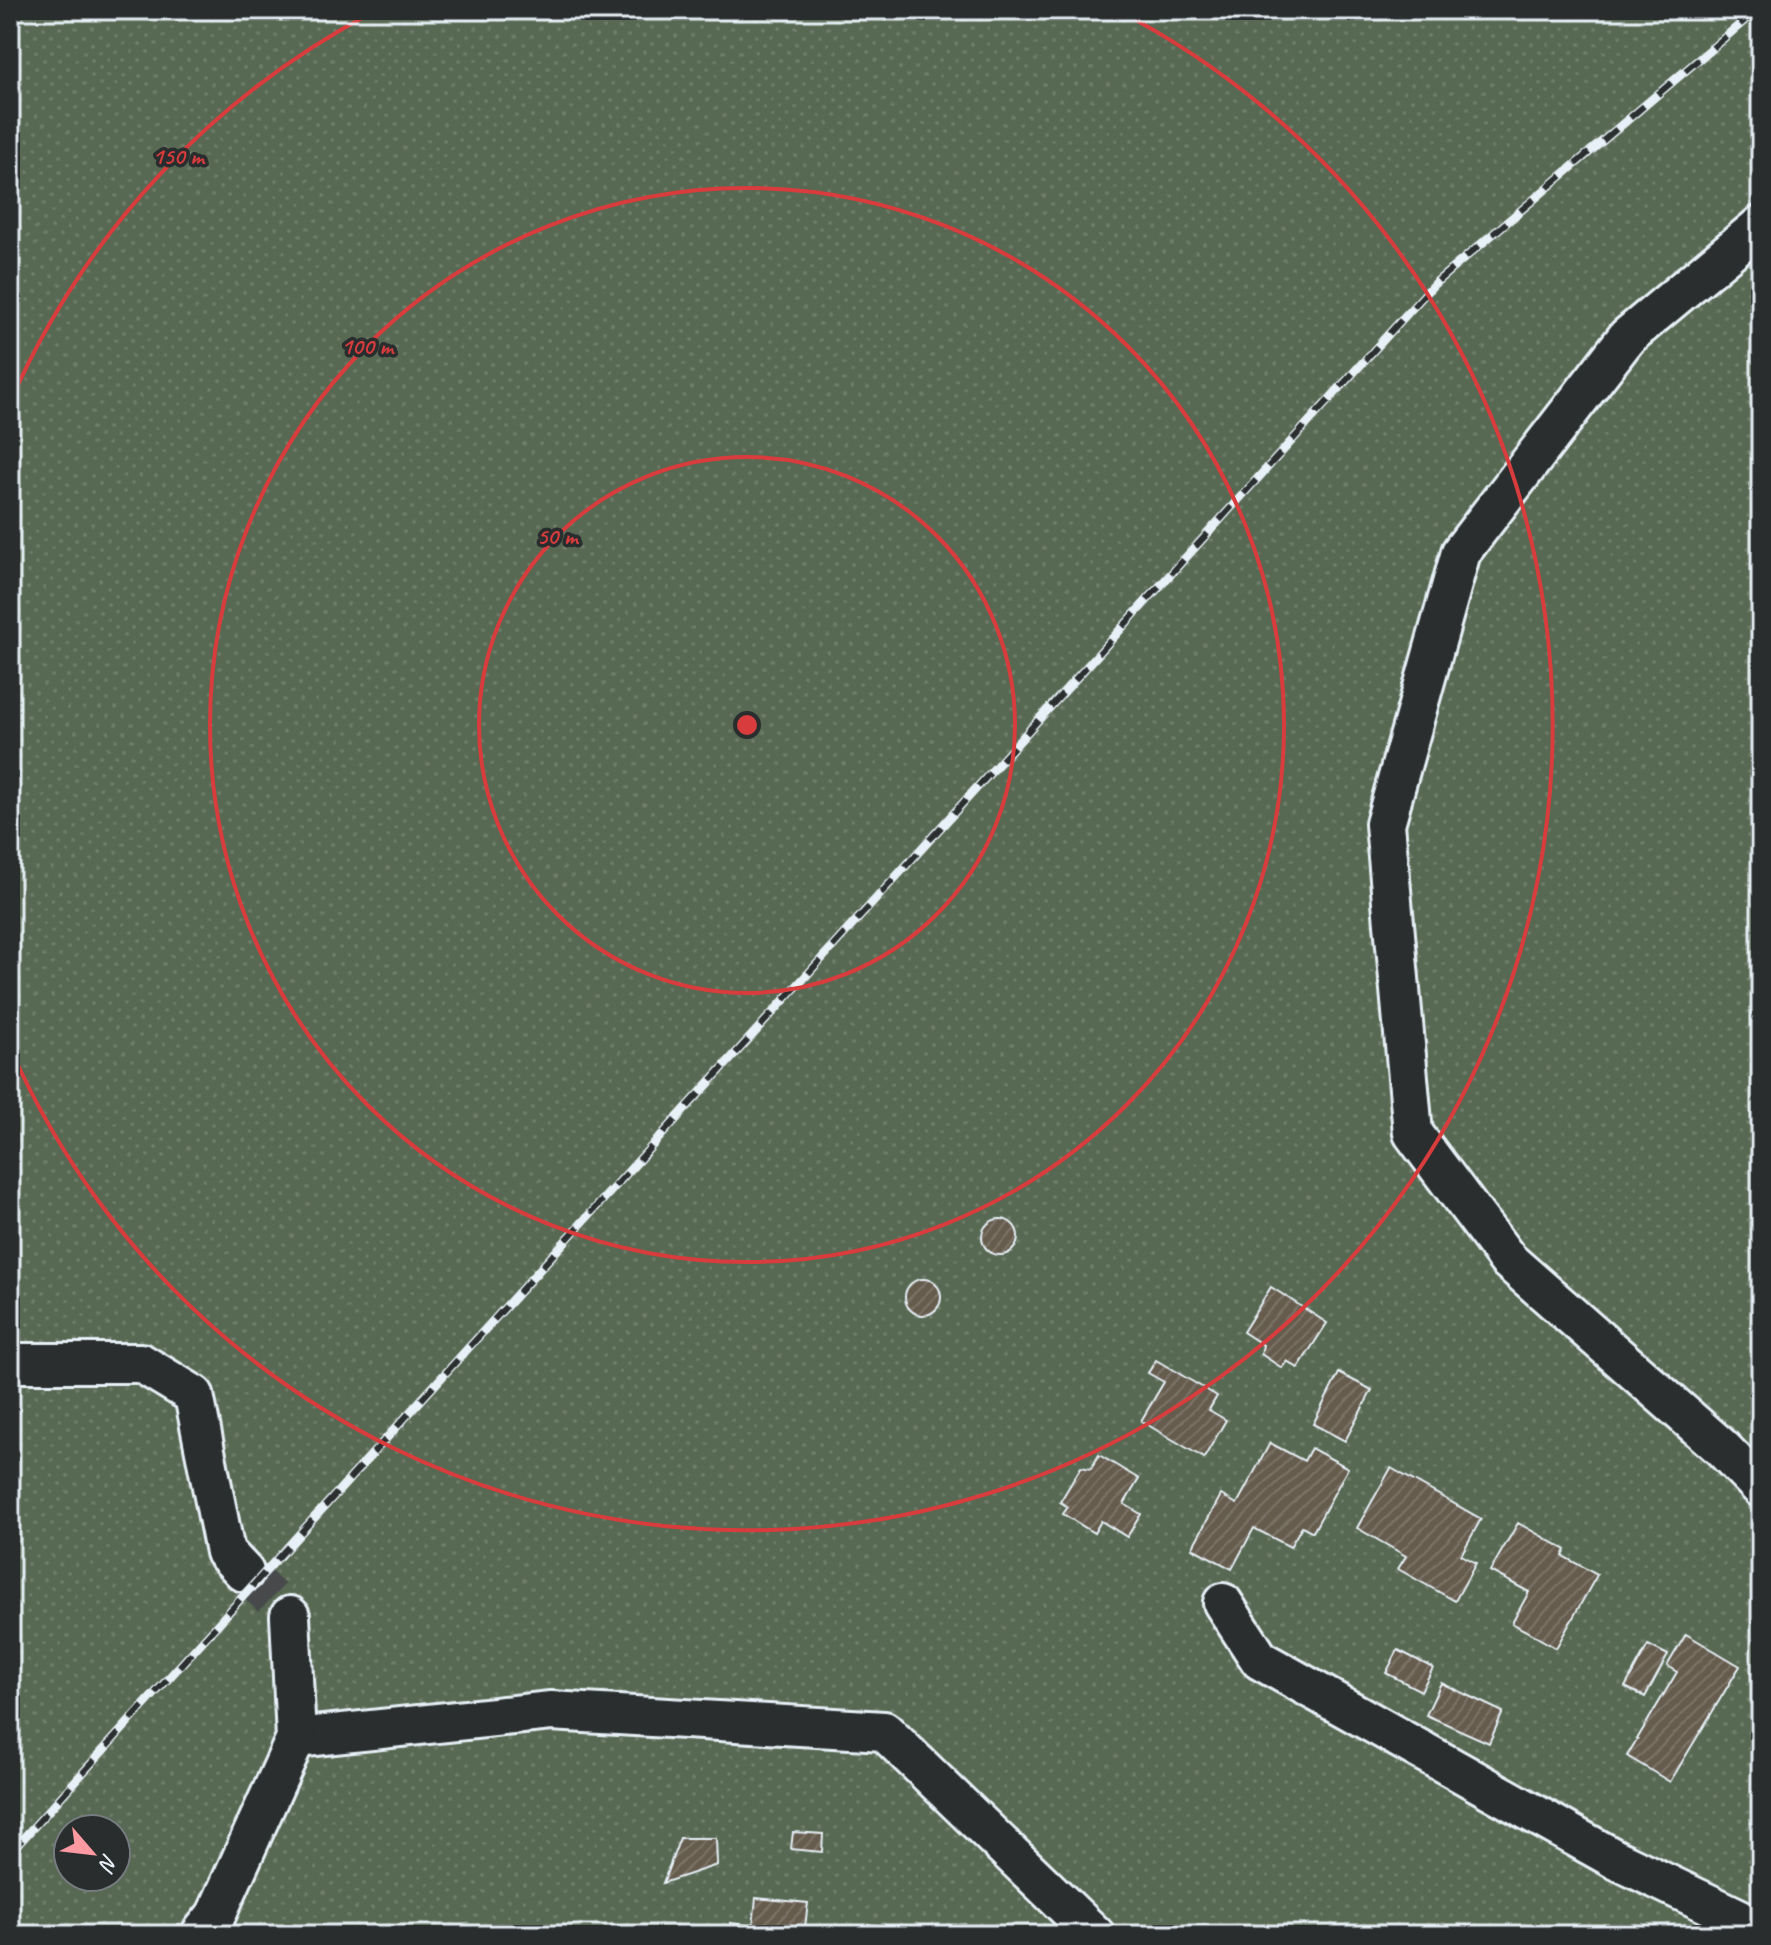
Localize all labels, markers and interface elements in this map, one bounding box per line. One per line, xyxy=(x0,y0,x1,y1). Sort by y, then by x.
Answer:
text: 150 m xyxy=(152,141,206,171)
text: 100 m xyxy=(341,331,395,361)
text: 50 m xyxy=(537,521,580,551)
centre of rings xyxy=(733,711,761,739)
north arrow xyxy=(52,1813,132,1893)
text: N xyxy=(92,1849,124,1877)

